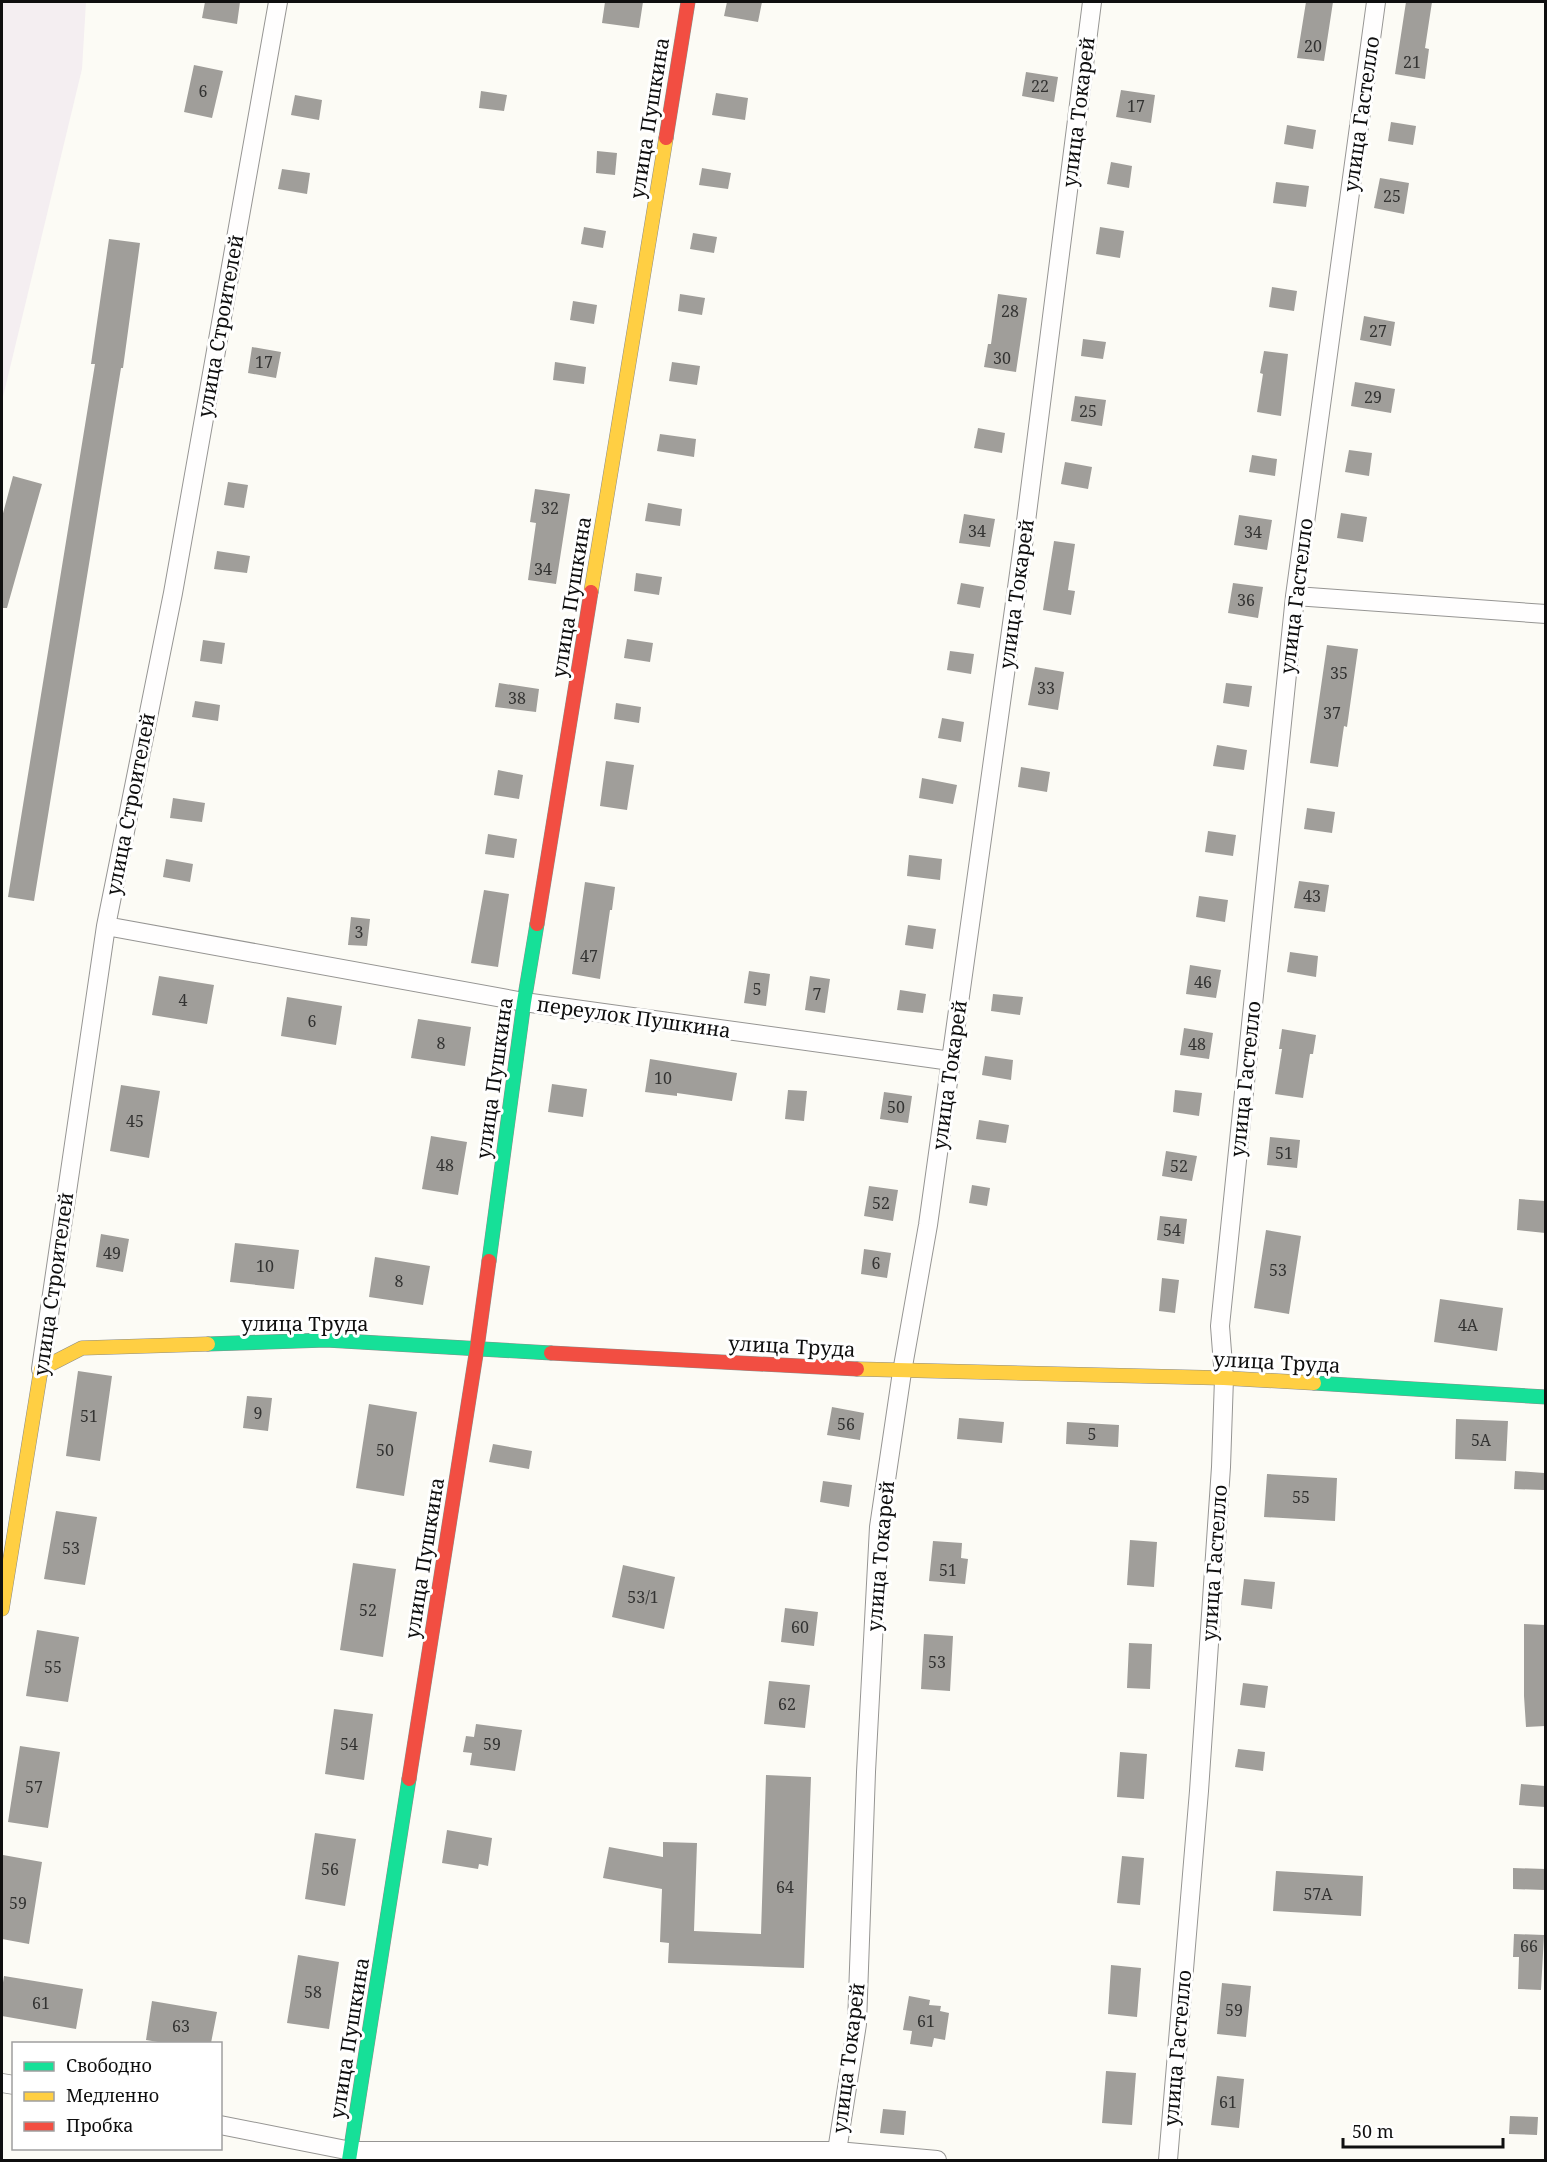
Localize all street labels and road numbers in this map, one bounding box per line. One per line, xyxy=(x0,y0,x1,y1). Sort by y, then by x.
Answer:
street label: улица Гастелло xyxy=(1337,34,1385,194)
street label: улица Пушкина xyxy=(623,35,675,201)
street label: улица Токарей xyxy=(1055,35,1101,189)
street label: улица Строителей xyxy=(191,232,249,420)
street label: улица Пушкина xyxy=(545,514,597,680)
street label: улица Токарей xyxy=(992,517,1040,671)
street label: улица Гастелло xyxy=(1273,517,1319,675)
street label: улица Строителей xyxy=(99,710,161,898)
street label: переулок Пушкина xyxy=(535,990,733,1044)
street label: улица Пушкина xyxy=(469,995,519,1161)
street label: улица Токарей xyxy=(925,998,973,1152)
street label: улица Гастелло xyxy=(1223,1000,1267,1158)
street label: улица Строителей xyxy=(27,1190,79,1378)
street label: улица Труда xyxy=(241,1310,369,1337)
street label: улица Труда xyxy=(728,1329,856,1363)
street label: улица Труда xyxy=(1213,1345,1341,1379)
street label: улица Пушкина xyxy=(398,1475,450,1641)
street label: улица Токарей xyxy=(860,1480,900,1632)
street label: улица Гастелло xyxy=(1195,1484,1233,1642)
street label: улица Пушкина xyxy=(323,1955,375,2121)
street label: улица Гастелло xyxy=(1157,1969,1197,2127)
street label: улица Токарей xyxy=(825,1981,871,2135)

